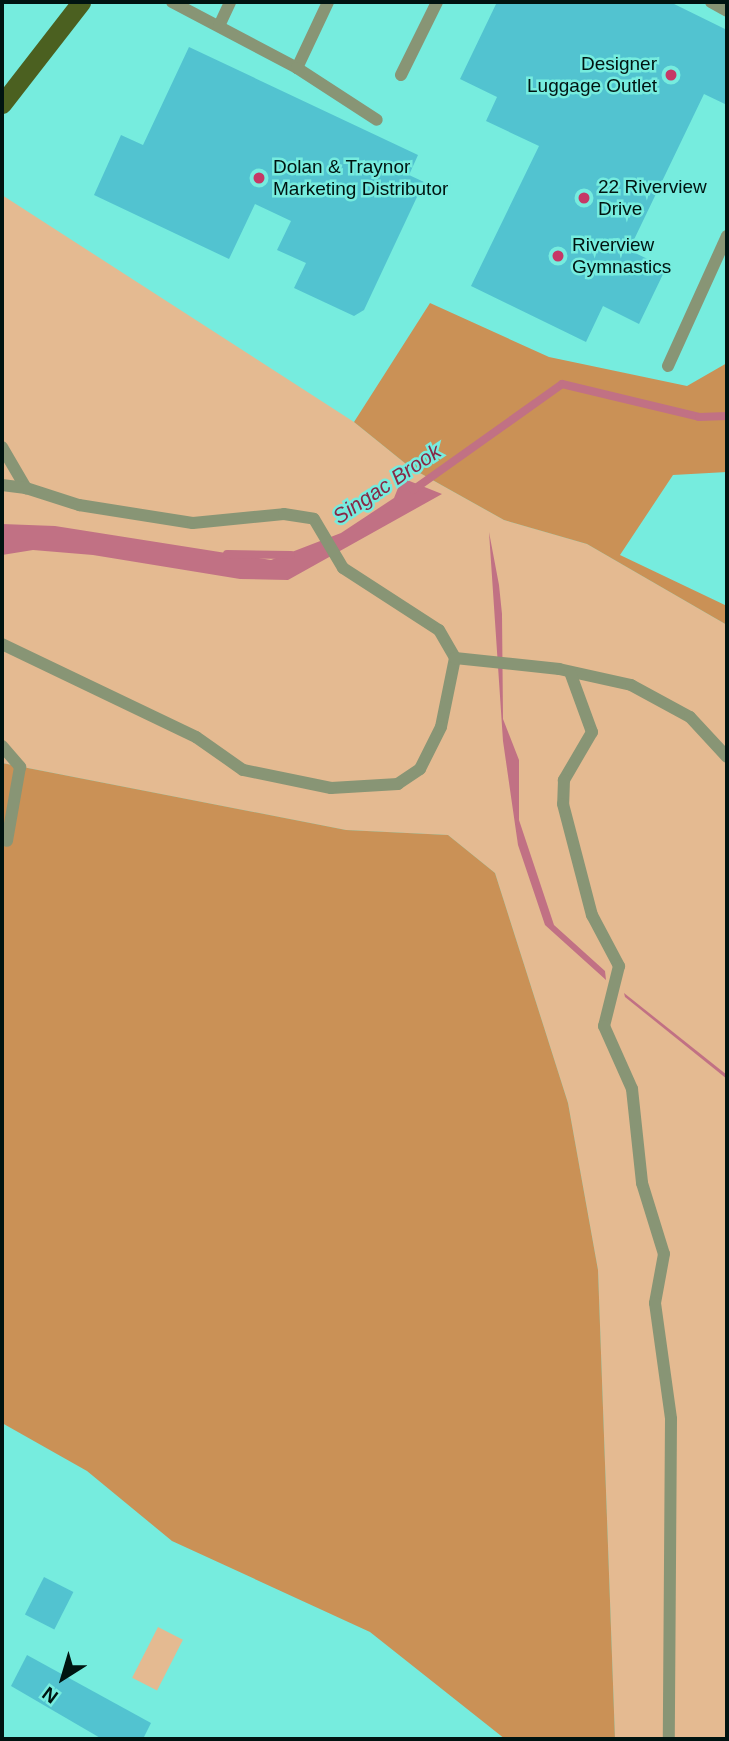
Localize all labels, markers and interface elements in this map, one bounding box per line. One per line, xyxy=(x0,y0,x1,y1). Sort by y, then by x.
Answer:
place label: Designer Luggage Outlet xyxy=(527,53,657,97)
marker: Designer Luggage Outlet xyxy=(663,67,679,83)
place label: Dolan & Traynor Marketing Distributor xyxy=(273,156,448,200)
marker: Dolan & Traynor Marketing Distributor xyxy=(251,170,267,186)
place label: 22 Riverview Drive xyxy=(598,176,707,220)
marker: 22 Riverview Drive xyxy=(576,190,592,206)
place label: Riverview Gymnastics xyxy=(572,234,671,278)
marker: Riverview Gymnastics xyxy=(550,248,566,264)
water label: Singac Brook xyxy=(328,439,446,529)
north arrow xyxy=(28,1643,98,1713)
text: N xyxy=(38,1683,62,1708)

